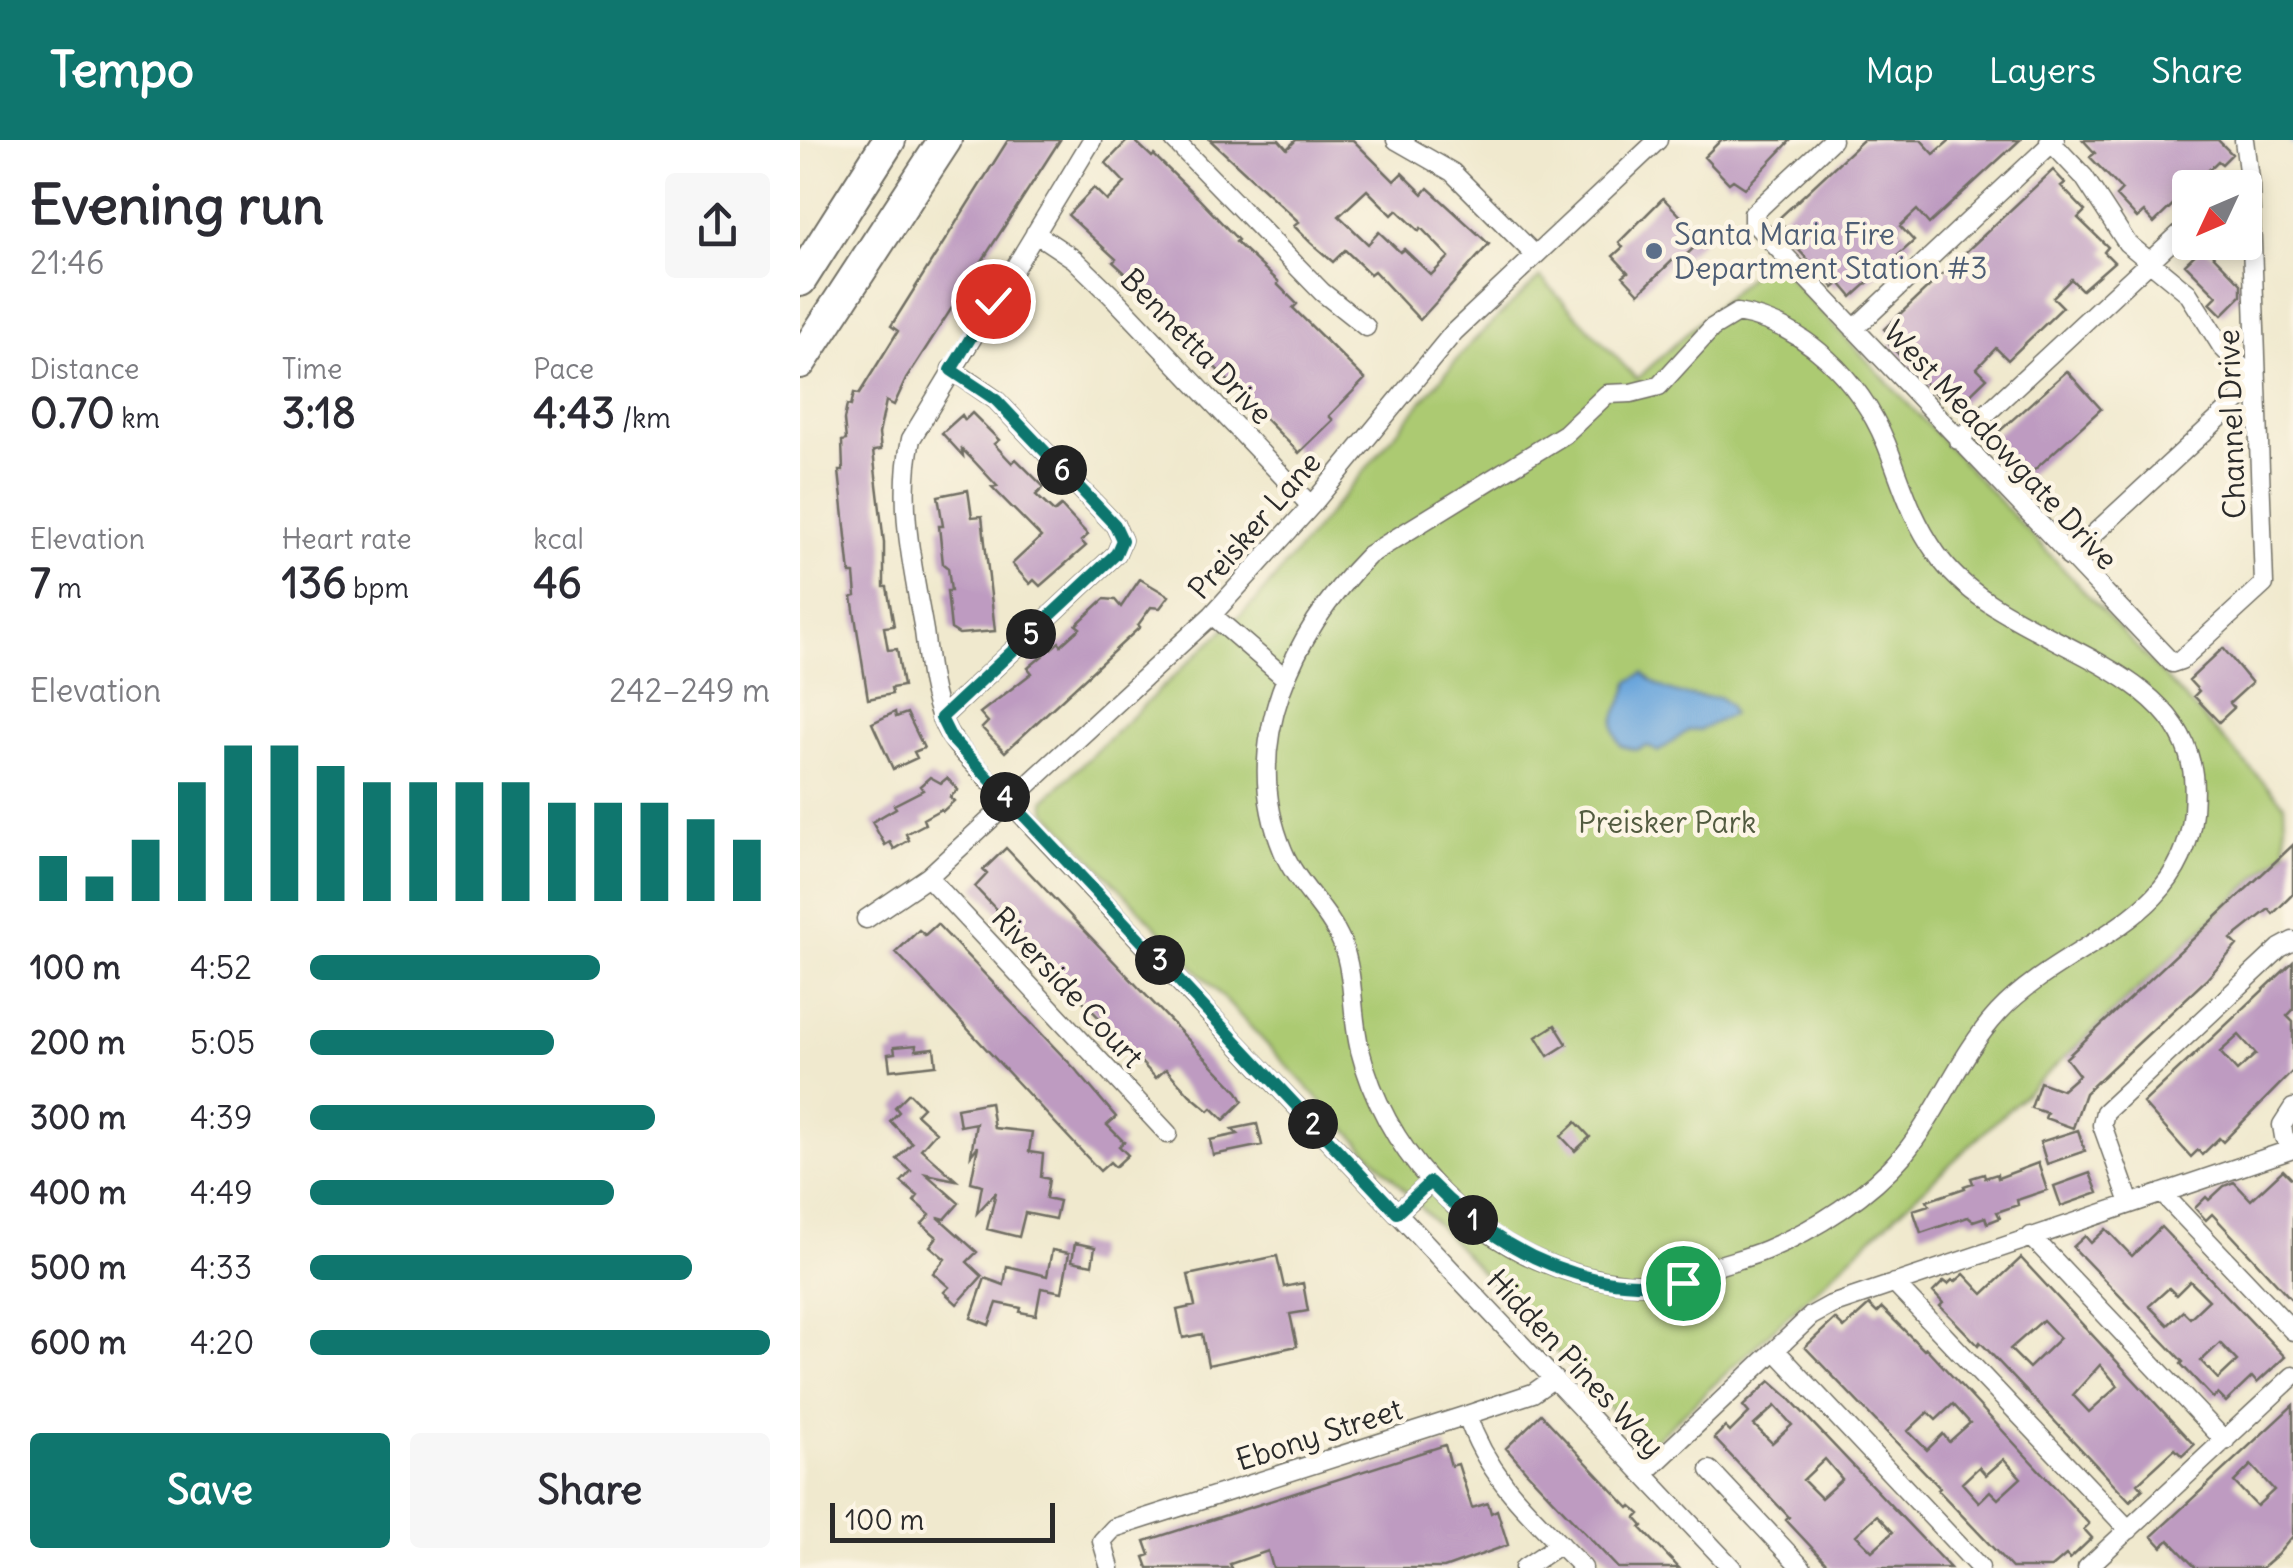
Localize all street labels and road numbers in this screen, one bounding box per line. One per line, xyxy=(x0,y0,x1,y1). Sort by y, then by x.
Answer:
street label: Bennetta Drive xyxy=(1113,260,1281,432)
street label: West Meadowgate Drive xyxy=(1876,313,2126,577)
street label: Channel Drive xyxy=(2209,328,2253,520)
street label: Preisker Lane xyxy=(1180,443,1328,607)
street label: Riverside Court xyxy=(984,899,1152,1075)
street label: Hidden Pines Way xyxy=(1479,1261,1673,1465)
street label: Ebony Street xyxy=(1231,1389,1407,1479)

